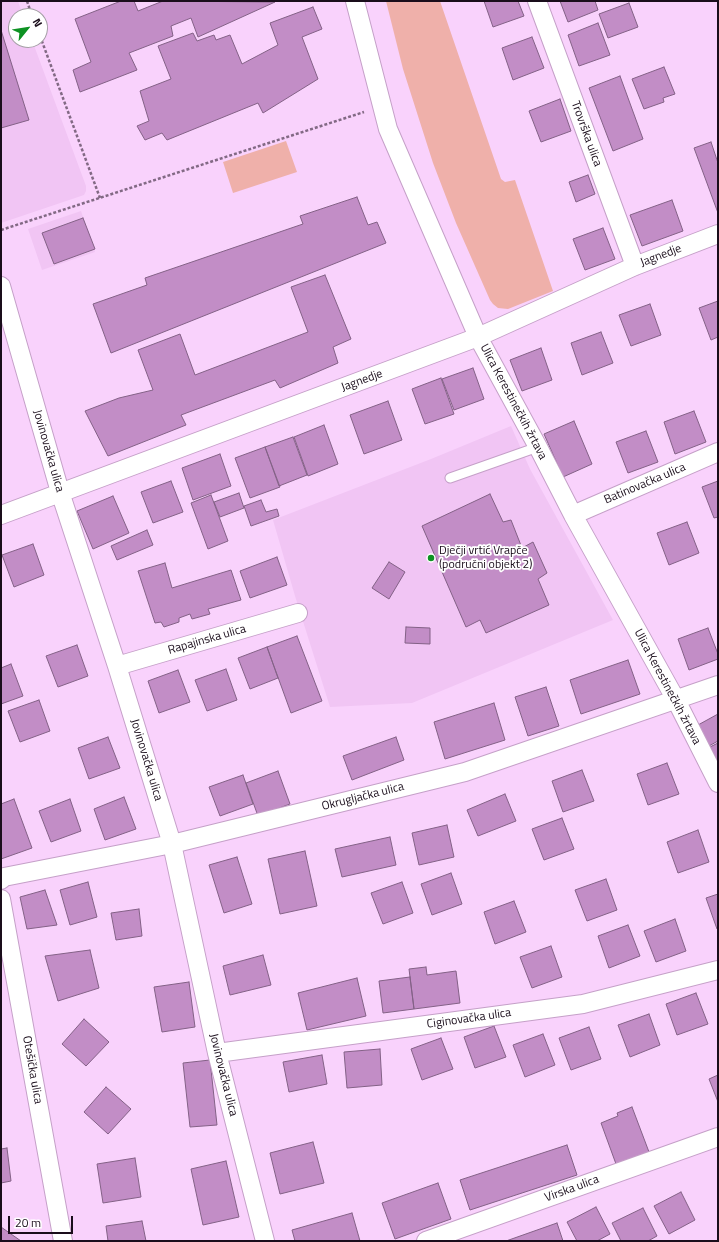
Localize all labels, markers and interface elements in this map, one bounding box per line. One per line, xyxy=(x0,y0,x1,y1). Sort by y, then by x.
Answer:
north arrow xyxy=(8,8,48,48)
text: N xyxy=(29,15,46,30)
street label: Trovrška ulica xyxy=(568,99,604,169)
street label: Jagnedje xyxy=(638,242,684,270)
street label: Ulica Kerestinečkih žrtava xyxy=(476,342,550,462)
street label: Jagnedje xyxy=(339,367,385,395)
street label: Jovinovačka ulica xyxy=(29,408,67,494)
street label: Batinovačka ulica xyxy=(602,460,688,508)
place label: Dječji vrtić Vrapče (područni objekt 2) xyxy=(439,544,532,572)
marker: Dječji vrtić Vrapče (područni objekt 2) xyxy=(426,553,436,563)
street label: Rapajinska ulica xyxy=(166,622,248,658)
street label: Ulica Kerestinečkih žrtava xyxy=(630,627,704,747)
street label: Jovinovačka ulica xyxy=(127,717,165,803)
street label: Okrugljačka ulica xyxy=(320,780,406,814)
street label: Ciginovačka ulica xyxy=(426,1006,512,1032)
street label: Jovinovačka ulica xyxy=(206,1032,240,1118)
street label: Otešička ulica xyxy=(19,1035,45,1105)
street label: Virska ulica xyxy=(543,1173,601,1205)
scale bar xyxy=(10,1208,75,1234)
text: 20 m xyxy=(15,1213,41,1232)

